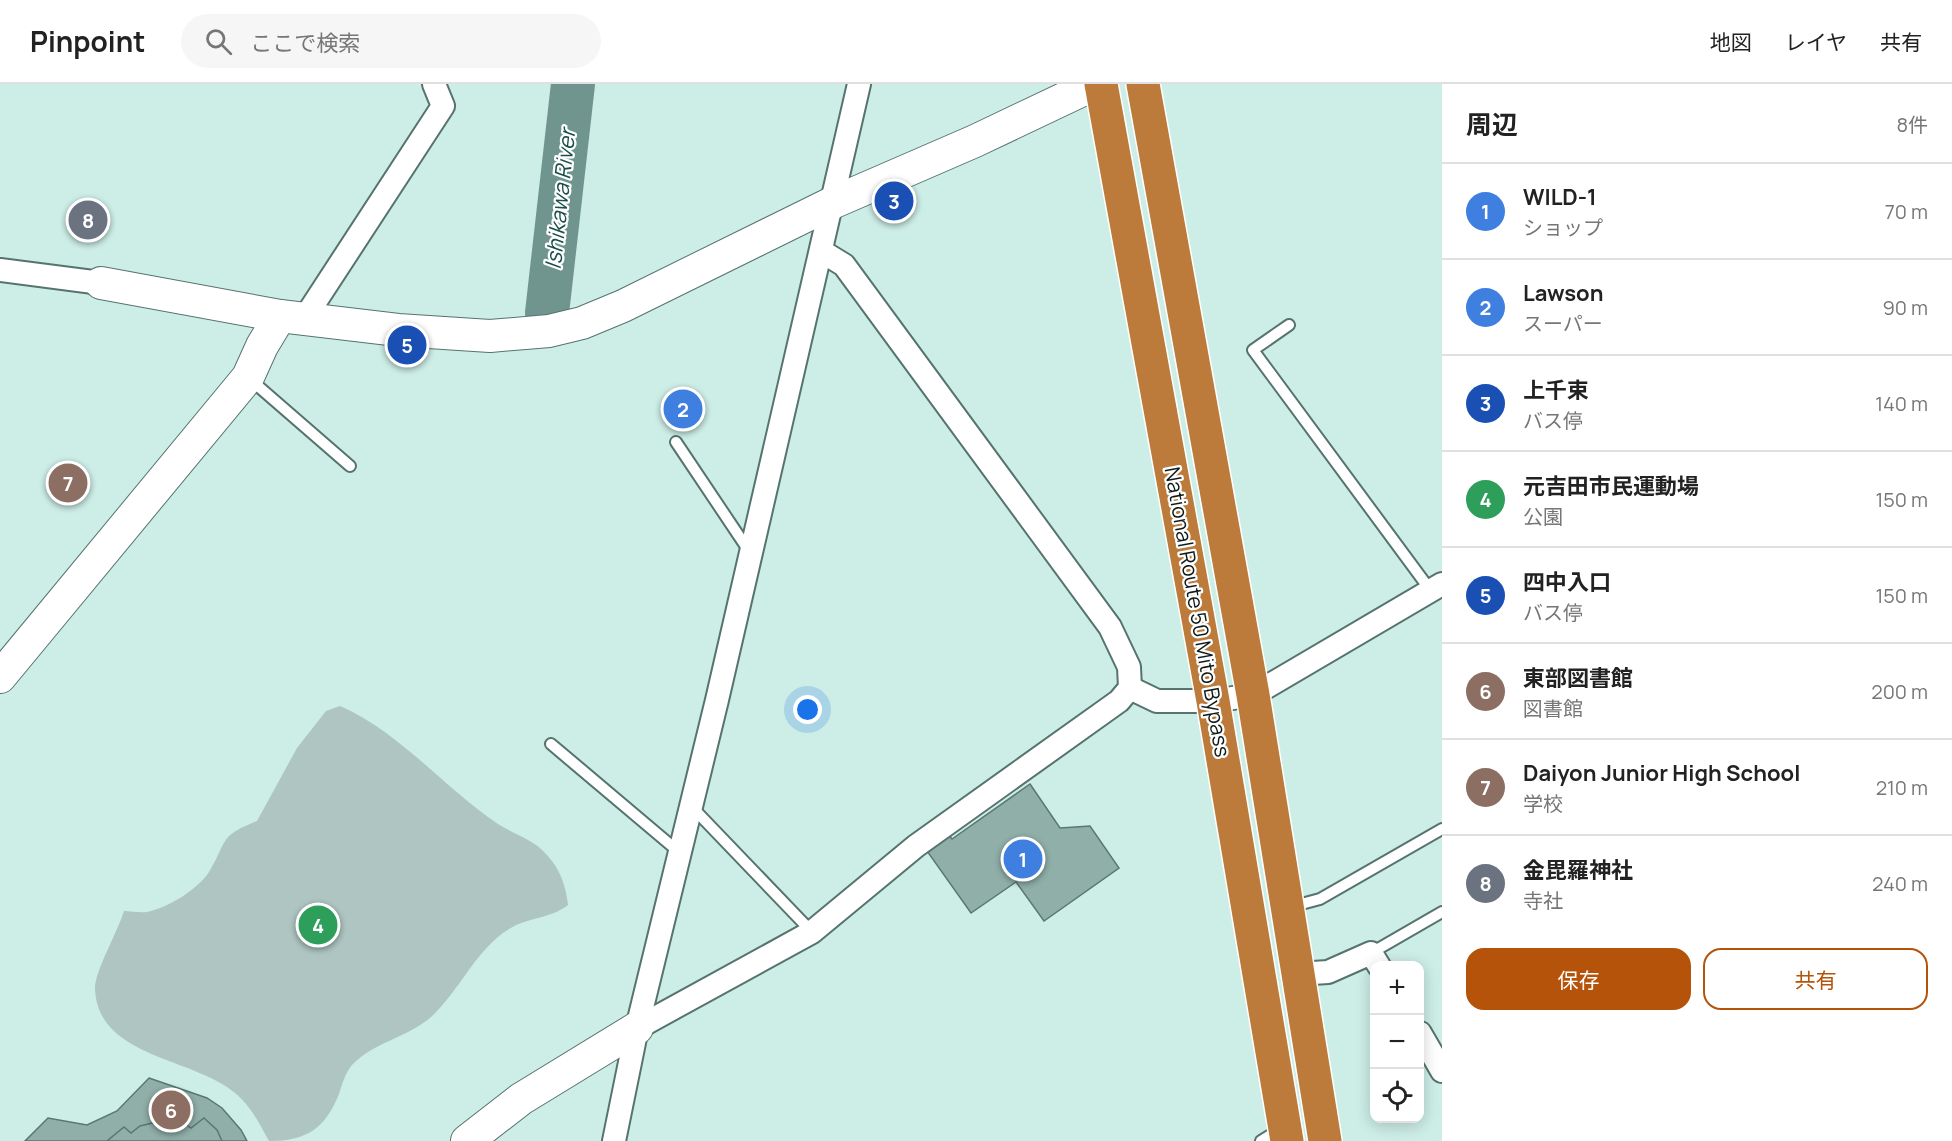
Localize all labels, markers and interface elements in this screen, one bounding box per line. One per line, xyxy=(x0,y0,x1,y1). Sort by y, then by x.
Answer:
search box xyxy=(181,14,601,68)
text: Pinpoint xyxy=(30,22,145,60)
icon: search xyxy=(202,25,235,58)
text: ここで検索 xyxy=(250,28,360,58)
text: 地図 xyxy=(1710,28,1752,56)
text: レイヤ xyxy=(1785,28,1847,56)
text: 共有 xyxy=(1880,28,1922,56)
text: 周辺 xyxy=(1466,106,1518,142)
text: 8件 xyxy=(1896,111,1928,138)
water label: Ishikawa River xyxy=(538,124,583,271)
pin: 3 xyxy=(874,178,914,224)
text: WILD-1 xyxy=(1523,182,1597,212)
pin: 8 xyxy=(68,198,107,242)
text: 1 xyxy=(1481,198,1490,225)
text: 70 m xyxy=(1885,198,1928,225)
text: ショップ xyxy=(1523,214,1603,241)
text: Lawson xyxy=(1523,278,1603,308)
text: 2 xyxy=(1480,294,1491,321)
text: 90 m xyxy=(1882,294,1928,321)
text: スーパー xyxy=(1523,310,1603,337)
pin: 5 xyxy=(388,322,426,368)
text: 上千束 xyxy=(1523,375,1589,405)
pin: 2 xyxy=(664,386,702,432)
text: 3 xyxy=(1480,390,1491,417)
text: 140 m xyxy=(1875,390,1928,417)
text: バス停 xyxy=(1523,407,1583,434)
pin: 7 xyxy=(48,460,88,506)
street label: National Route 50 Mito Bypass xyxy=(1159,465,1237,759)
text: 元吉田市民運動場 xyxy=(1523,471,1699,501)
text: 4 xyxy=(1479,486,1492,513)
text: 150 m xyxy=(1875,486,1928,513)
text: 公園 xyxy=(1523,503,1563,530)
text: 四中入口 xyxy=(1523,567,1611,597)
text: 5 xyxy=(1480,582,1491,609)
text: 150 m xyxy=(1875,582,1928,609)
text: バス停 xyxy=(1523,599,1583,626)
text: 東部図書館 xyxy=(1523,663,1633,693)
text: 6 xyxy=(1479,678,1492,705)
text: 200 m xyxy=(1871,678,1928,705)
your location xyxy=(793,695,822,724)
text: 図書館 xyxy=(1523,695,1583,722)
text: Daiyon Junior High School xyxy=(1523,758,1800,788)
text: 7 xyxy=(1480,774,1491,801)
text: 210 m xyxy=(1876,774,1928,801)
text: 学校 xyxy=(1523,790,1563,817)
pin: 1 xyxy=(1004,836,1042,882)
text: 金毘羅神社 xyxy=(1523,855,1633,885)
text: 8 xyxy=(1479,870,1492,897)
text: 240 m xyxy=(1872,870,1928,897)
text: 寺社 xyxy=(1523,887,1563,914)
pin: 4 xyxy=(298,902,338,948)
button: 保存 xyxy=(1466,948,1691,1010)
button: 共有 xyxy=(1703,948,1928,1010)
map controls xyxy=(1370,961,1424,1123)
button: + xyxy=(1370,961,1424,1015)
button: − xyxy=(1370,1015,1424,1069)
button: locate xyxy=(1370,1069,1424,1123)
pin: 6 xyxy=(152,1088,190,1132)

